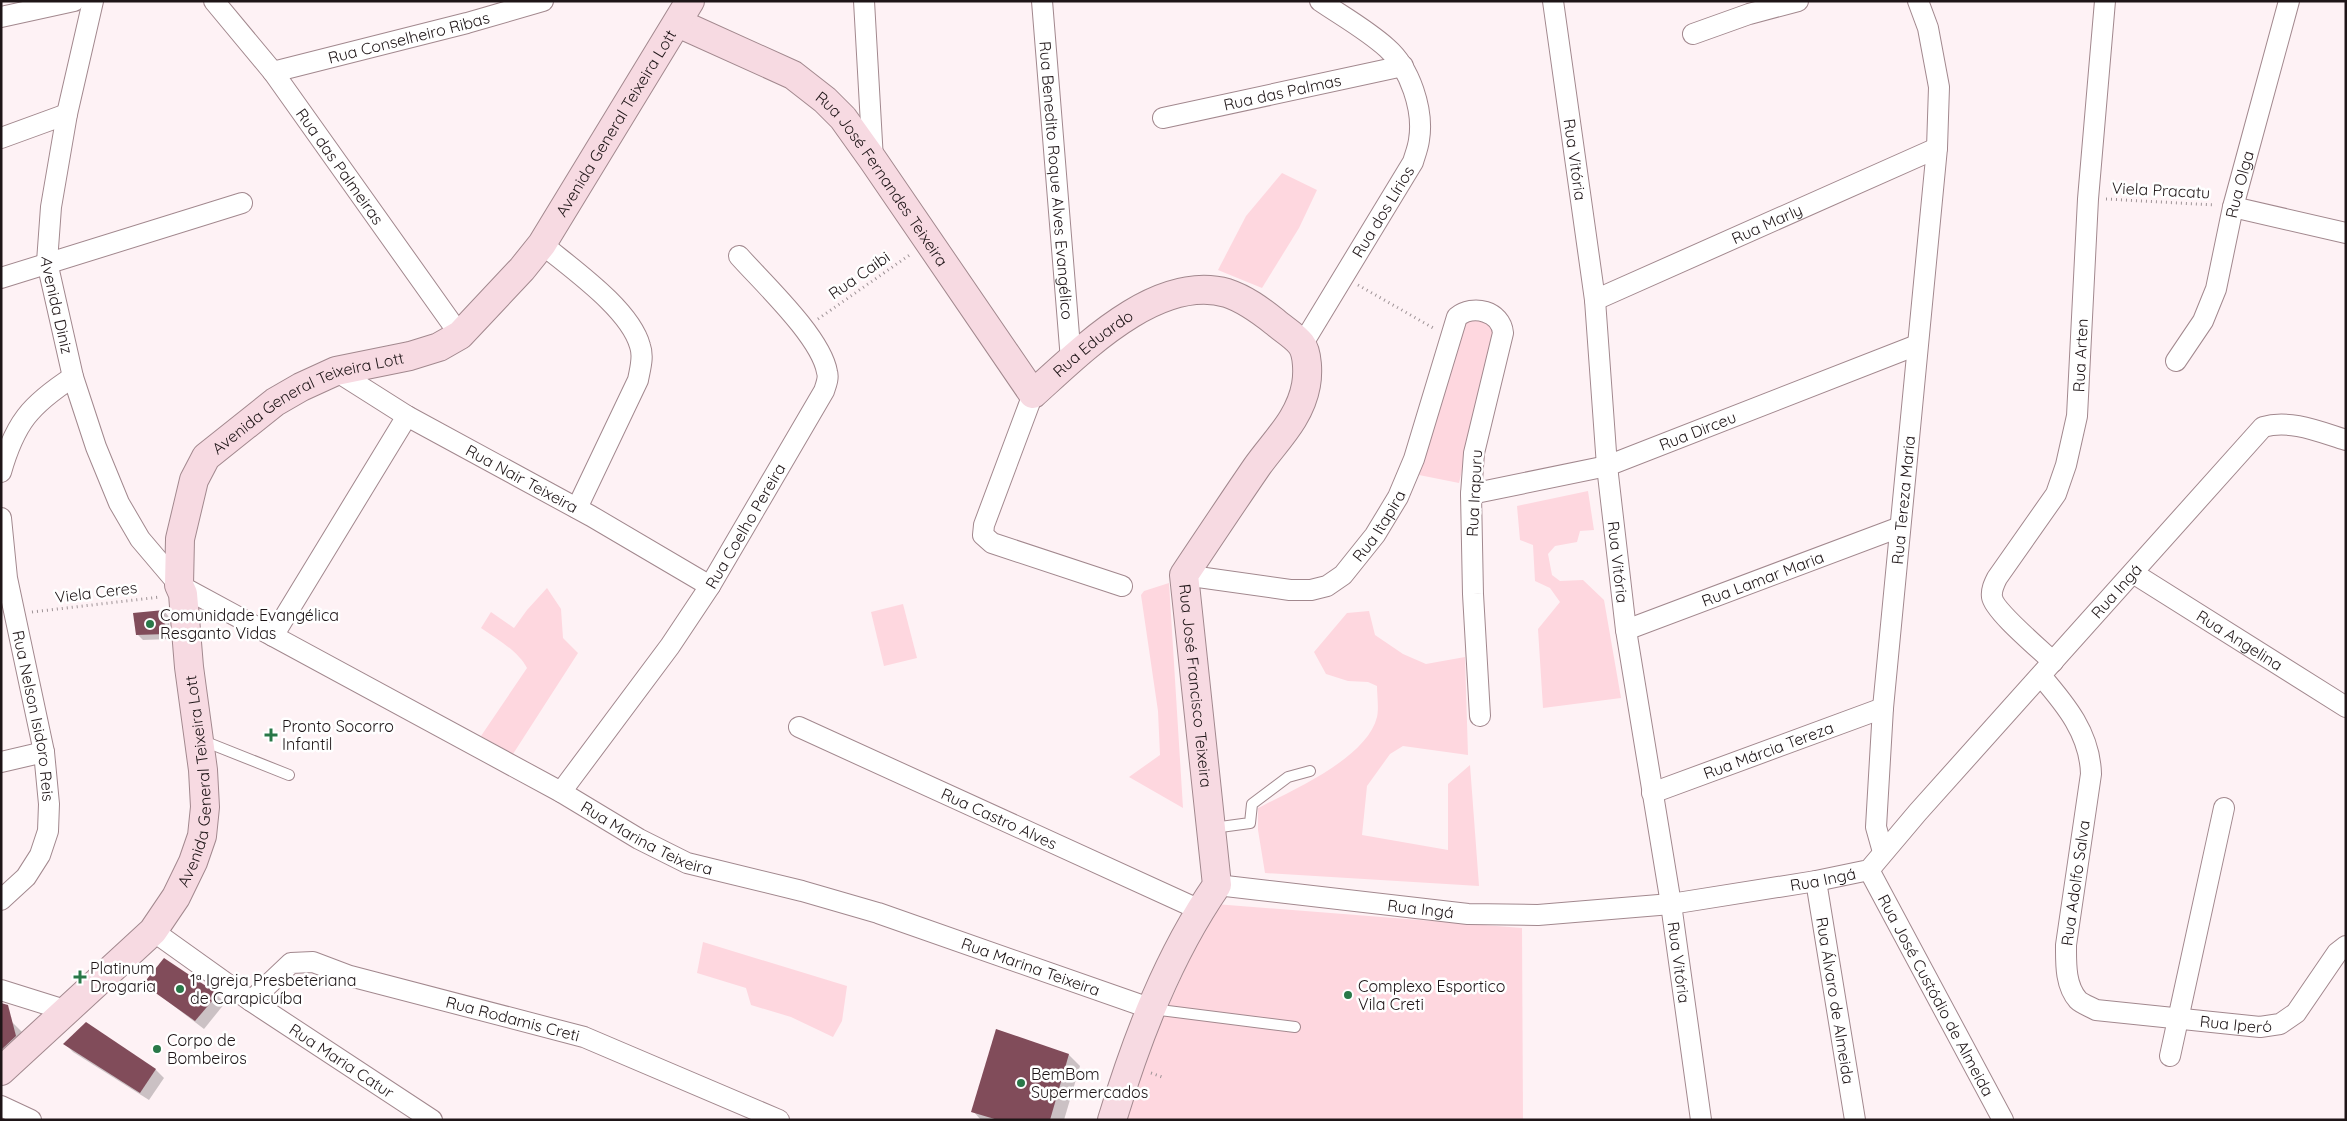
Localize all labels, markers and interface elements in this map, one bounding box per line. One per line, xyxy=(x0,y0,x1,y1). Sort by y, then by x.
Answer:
street label: Rua Conselheiro Ribas xyxy=(326,7,492,68)
street label: Avenida General Teixeira Lott xyxy=(551,26,680,220)
street label: Rua Benedito Roque Alves Evangélico xyxy=(1035,40,1078,321)
street label: Rua das Palmas xyxy=(1222,70,1343,115)
street label: Rua José Fernandes Teixeira xyxy=(812,87,953,270)
street label: Rua das Palmeiras xyxy=(292,104,388,228)
street label: Rua Vitória xyxy=(1560,117,1591,202)
street label: Rua Olga xyxy=(2221,148,2258,220)
street label: Rua dos Lírios xyxy=(1347,162,1418,261)
street label: Viela Pracatu xyxy=(2111,177,2211,203)
street label: Rua Marly xyxy=(1728,199,1805,248)
street label: Rua Caibi xyxy=(824,247,894,303)
street label: Avenida Diniz xyxy=(37,256,78,356)
street label: Rua Eduardo xyxy=(1049,305,1137,381)
street label: Rua Arten xyxy=(2068,318,2092,393)
street label: Avenida General Teixeira Lott xyxy=(208,347,406,458)
street label: Rua Dirceu xyxy=(1656,407,1739,455)
street label: Rua Tereza Maria xyxy=(1887,435,1919,565)
street label: Rua Nair Teixeira xyxy=(462,440,582,517)
street label: Rua Irapuru xyxy=(1462,449,1486,537)
street label: Rua Coelho Pereira xyxy=(701,459,790,592)
street label: Rua Itapira xyxy=(1348,487,1410,565)
street label: Rua Vitória xyxy=(1603,520,1633,604)
street label: Rua Lamar Maria xyxy=(1699,547,1827,611)
street label: Rua Ingá xyxy=(2087,559,2146,622)
street label: Viela Ceres xyxy=(54,577,138,607)
street label: Rua José Francisco Teixeira xyxy=(1175,583,1217,789)
place label: Comunidade Evangélica Resganto Vidas xyxy=(160,605,339,643)
street label: Rua Angelina xyxy=(2193,605,2287,675)
marker: Comunidade Evangélica Resganto Vidas xyxy=(144,618,156,630)
street label: Rua Nelson Isidoro Reis xyxy=(8,629,59,802)
street label: Avenida General Teixeira Lott xyxy=(173,674,215,890)
place label: Pronto Socorro Infantil xyxy=(282,716,394,754)
street label: Rua Márcia Tereza xyxy=(1700,717,1836,783)
marker: Pronto Socorro Infantil xyxy=(264,728,278,742)
street label: Rua Castro Alves xyxy=(938,783,1060,853)
street label: Rua Marina Teixeira xyxy=(577,796,715,879)
street label: Rua Adolfo Salva xyxy=(2056,819,2094,947)
street label: Rua Ingá xyxy=(1789,863,1858,895)
street label: Rua José Custódio de Almeida xyxy=(1874,891,1998,1100)
street label: Rua Ingá xyxy=(1386,895,1455,922)
street label: Rua Álvaro de Almeida xyxy=(1812,915,1859,1085)
street label: Rua Vitória xyxy=(1664,920,1695,1004)
street label: Rua Marina Teixeira xyxy=(959,933,1103,1000)
place label: Platinum Drogaria xyxy=(90,958,156,996)
place label: 1ª Igreja Presbeteriana de Carapicuíba xyxy=(190,970,356,1008)
marker: Platinum Drogaria xyxy=(74,971,86,983)
place label: Complexo Esportico Vila Creti xyxy=(1358,976,1505,1014)
marker: 1ª Igreja Presbeteriana de Carapicuíba xyxy=(174,983,186,995)
marker: Complexo Esportico Vila Creti xyxy=(1342,989,1354,1001)
street label: Rua Rodamis Creti xyxy=(444,991,582,1045)
street label: Rua Iperó xyxy=(2199,1011,2273,1037)
street label: Rua Maria Catur xyxy=(286,1019,398,1102)
place label: Corpo de Bombeiros xyxy=(167,1030,247,1068)
marker: Corpo de Bombeiros xyxy=(151,1043,163,1055)
place label: BemBom Supermercados xyxy=(1031,1064,1148,1102)
marker: BemBom Supermercados xyxy=(1015,1077,1027,1089)

